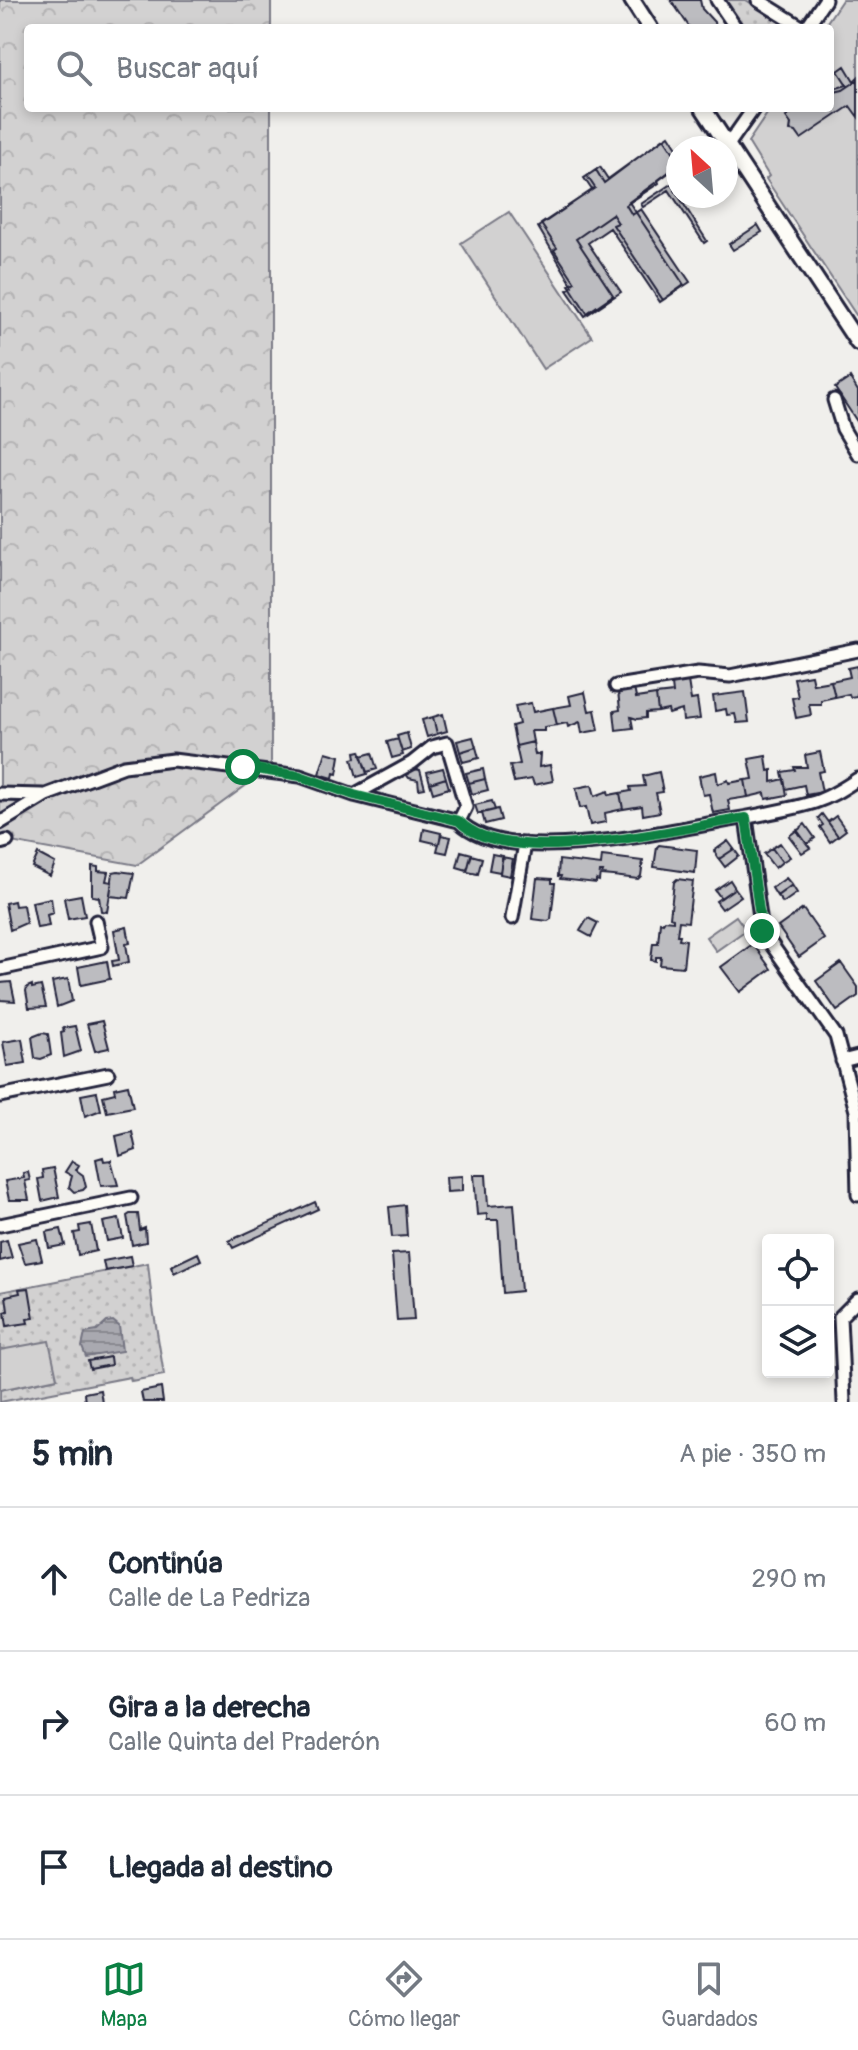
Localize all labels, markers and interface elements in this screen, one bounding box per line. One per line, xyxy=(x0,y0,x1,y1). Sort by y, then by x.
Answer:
search box xyxy=(24,24,834,112)
icon: search xyxy=(52,46,96,90)
text: Buscar aquí xyxy=(116,50,259,87)
north arrow xyxy=(666,136,738,208)
route start xyxy=(225,749,261,785)
route end xyxy=(744,913,780,949)
map controls xyxy=(762,1234,834,1378)
button: locate xyxy=(762,1234,834,1306)
button: layers xyxy=(762,1306,834,1378)
text: 5 min xyxy=(32,1433,113,1476)
text: A pie · 350 m xyxy=(679,1438,826,1470)
text: Continúa xyxy=(108,1545,223,1582)
icon: ahead xyxy=(32,1557,76,1601)
text: 290 m xyxy=(752,1563,826,1595)
text: Calle de La Pedriza xyxy=(108,1582,310,1614)
text: Gira a la derecha xyxy=(108,1689,310,1726)
icon: right xyxy=(32,1701,76,1745)
text: 60 m xyxy=(764,1707,826,1739)
text: Calle Quinta del Praderón xyxy=(108,1726,380,1758)
icon: arrive xyxy=(32,1845,76,1889)
text: Llegada al destino xyxy=(108,1849,333,1886)
tab: Mapa xyxy=(100,1957,147,2033)
tab: Cómo llegar xyxy=(348,1957,460,2033)
tab: Guardados xyxy=(661,1957,758,2033)

